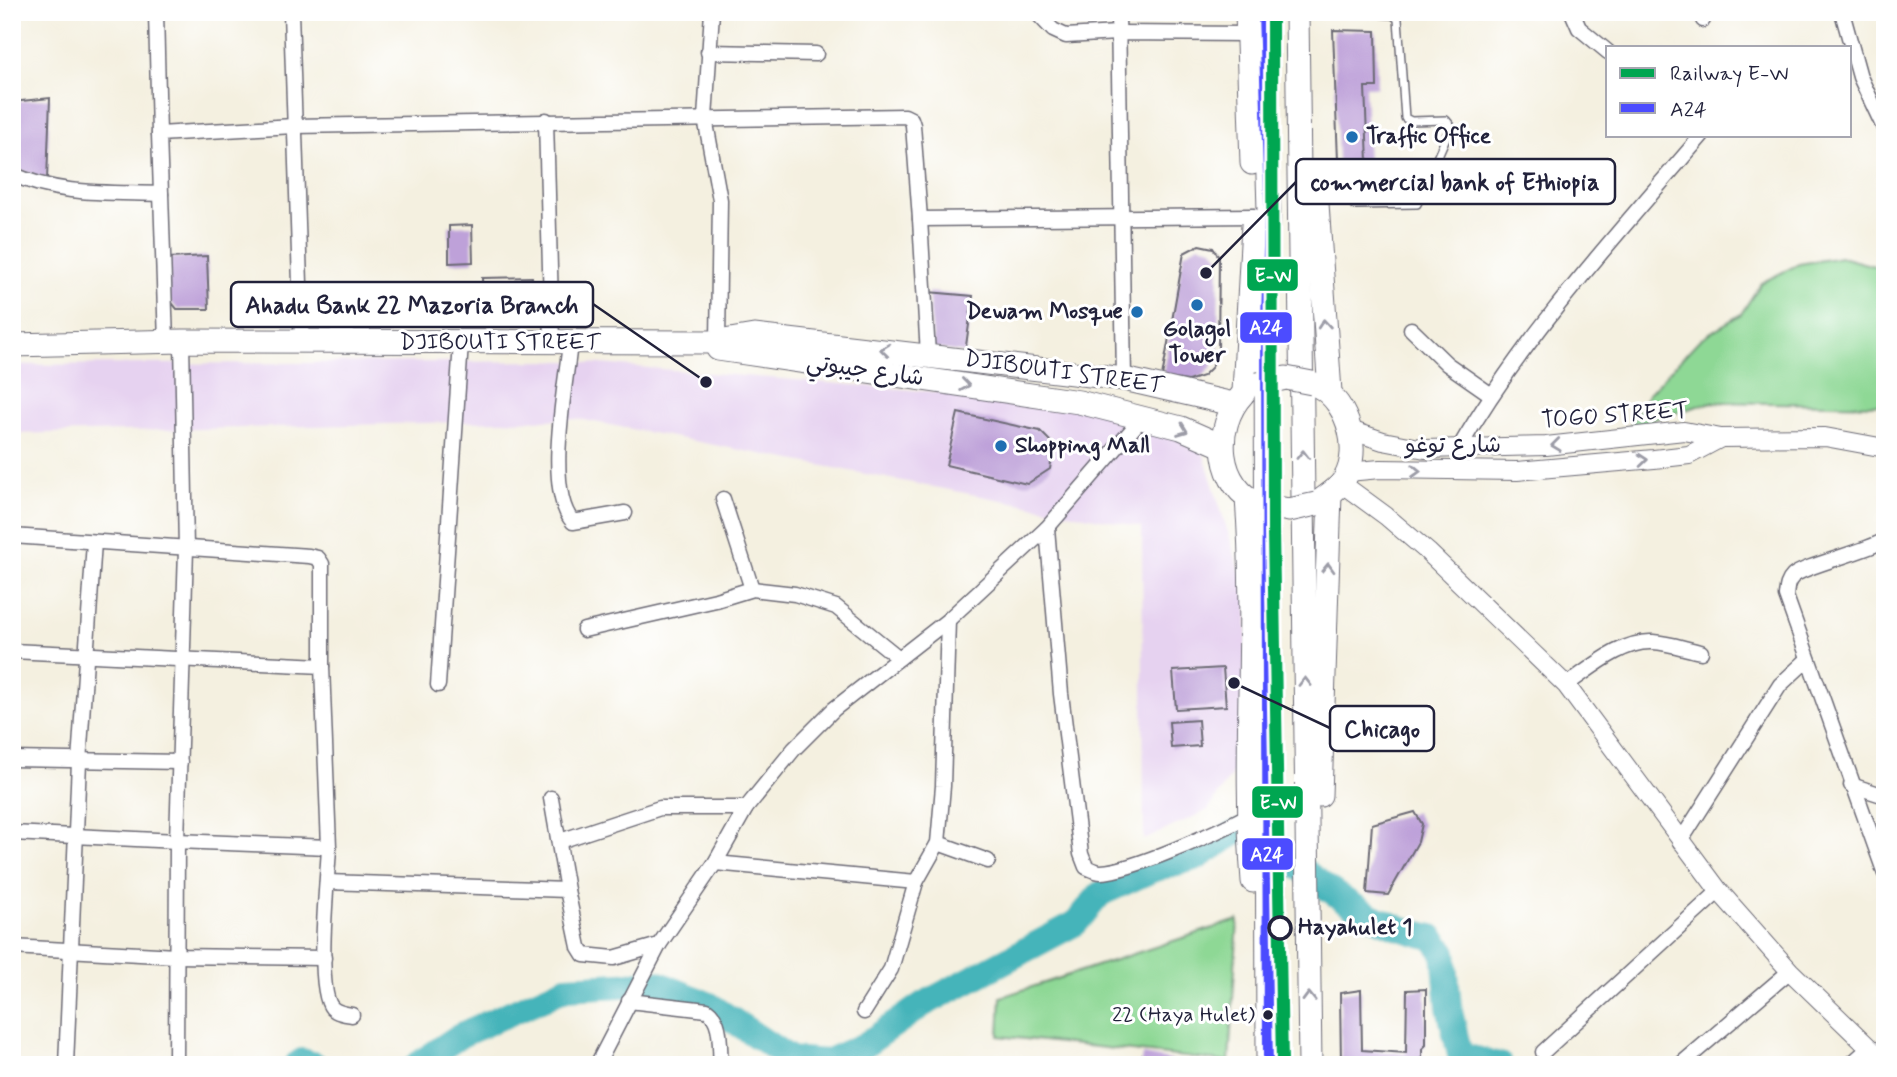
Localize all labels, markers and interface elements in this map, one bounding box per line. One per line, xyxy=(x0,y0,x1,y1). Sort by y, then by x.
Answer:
legend xyxy=(1606,46,1852,136)
text: Railway E-W xyxy=(1670,60,1789,88)
text: A24 xyxy=(1670,96,1707,124)
place label: Traffic Office xyxy=(1366,122,1492,152)
marker: Traffic Office xyxy=(1344,129,1360,145)
callout: commercial bank of Ethiopia xyxy=(1296,159,1615,204)
text: commercial bank of Ethiopia xyxy=(1310,168,1600,199)
line badge: E-W xyxy=(1246,258,1299,292)
text: E-W xyxy=(1255,264,1291,289)
callout: Ahadu Bank 22 Mazoria Branch xyxy=(231,282,593,327)
text: Ahadu Bank 22 Mazoria Branch xyxy=(245,291,579,322)
place label: Dewam Mosque xyxy=(966,297,1123,327)
marker: Golagol Tower xyxy=(1189,297,1205,313)
marker: Dewam Mosque xyxy=(1129,304,1145,320)
line badge: A24 xyxy=(1239,311,1293,344)
place label: Golagol Tower xyxy=(1163,315,1231,371)
text: A24 xyxy=(1249,316,1283,341)
one-way arrow xyxy=(1317,319,1332,330)
street label: DJIBOUTI STREET xyxy=(399,328,602,358)
one-way arrow xyxy=(879,343,891,358)
street label: DJIBOUTI STREET xyxy=(962,344,1167,402)
street label: شارع جيبوتي xyxy=(804,348,926,398)
one-way arrow xyxy=(960,377,971,392)
street label: TOGO STREET xyxy=(1540,396,1690,436)
one-way arrow xyxy=(1177,421,1189,435)
place label: Shopping Mall xyxy=(1015,431,1150,461)
street label: شارع توغو xyxy=(1404,431,1501,461)
one-way arrow xyxy=(1550,437,1562,452)
marker: Shopping Mall xyxy=(993,438,1009,454)
one-way arrow xyxy=(1295,449,1311,459)
one-way arrow xyxy=(1637,453,1648,468)
one-way arrow xyxy=(1410,463,1421,478)
one-way arrow xyxy=(1320,562,1335,573)
one-way arrow xyxy=(1297,676,1313,687)
callout: Chicago xyxy=(1330,706,1434,751)
text: Chicago xyxy=(1344,715,1420,747)
line badge: E-W xyxy=(1251,785,1304,819)
text: E-W xyxy=(1260,791,1296,816)
line badge: A24 xyxy=(1241,837,1294,871)
text: A24 xyxy=(1250,843,1284,868)
place label: Hayahulet 1 xyxy=(1298,913,1413,943)
marker: Hayahulet 1 xyxy=(1268,916,1292,940)
one-way arrow xyxy=(1302,991,1317,1002)
place label: 22 (Haya Hulet) xyxy=(1112,1001,1256,1029)
marker: 22 (Haya Hulet) xyxy=(1261,1008,1275,1022)

